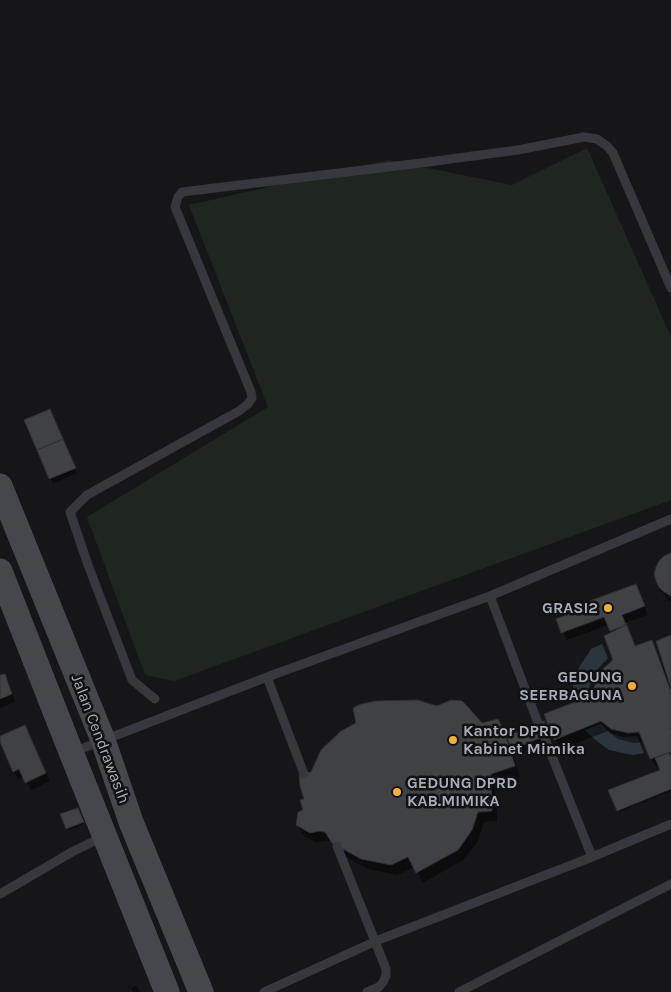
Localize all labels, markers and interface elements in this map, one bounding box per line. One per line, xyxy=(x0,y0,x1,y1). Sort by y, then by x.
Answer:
place label: GRASI2 xyxy=(542,598,598,618)
marker: GRASI2 xyxy=(602,602,614,614)
place label: GEDUNG SEERBAGUNA xyxy=(519,667,622,705)
street label: Jalan Cendrawasih xyxy=(66,672,134,806)
marker: GEDUNG SEERBAGUNA xyxy=(626,680,638,692)
place label: Kantor DPRD Kabinet Mimika xyxy=(463,721,585,759)
marker: Kantor DPRD Kabinet Mimika xyxy=(447,734,459,746)
place label: GEDUNG DPRD KAB.MIMIKA xyxy=(407,773,517,811)
marker: GEDUNG DPRD KAB.MIMIKA xyxy=(391,786,403,798)

